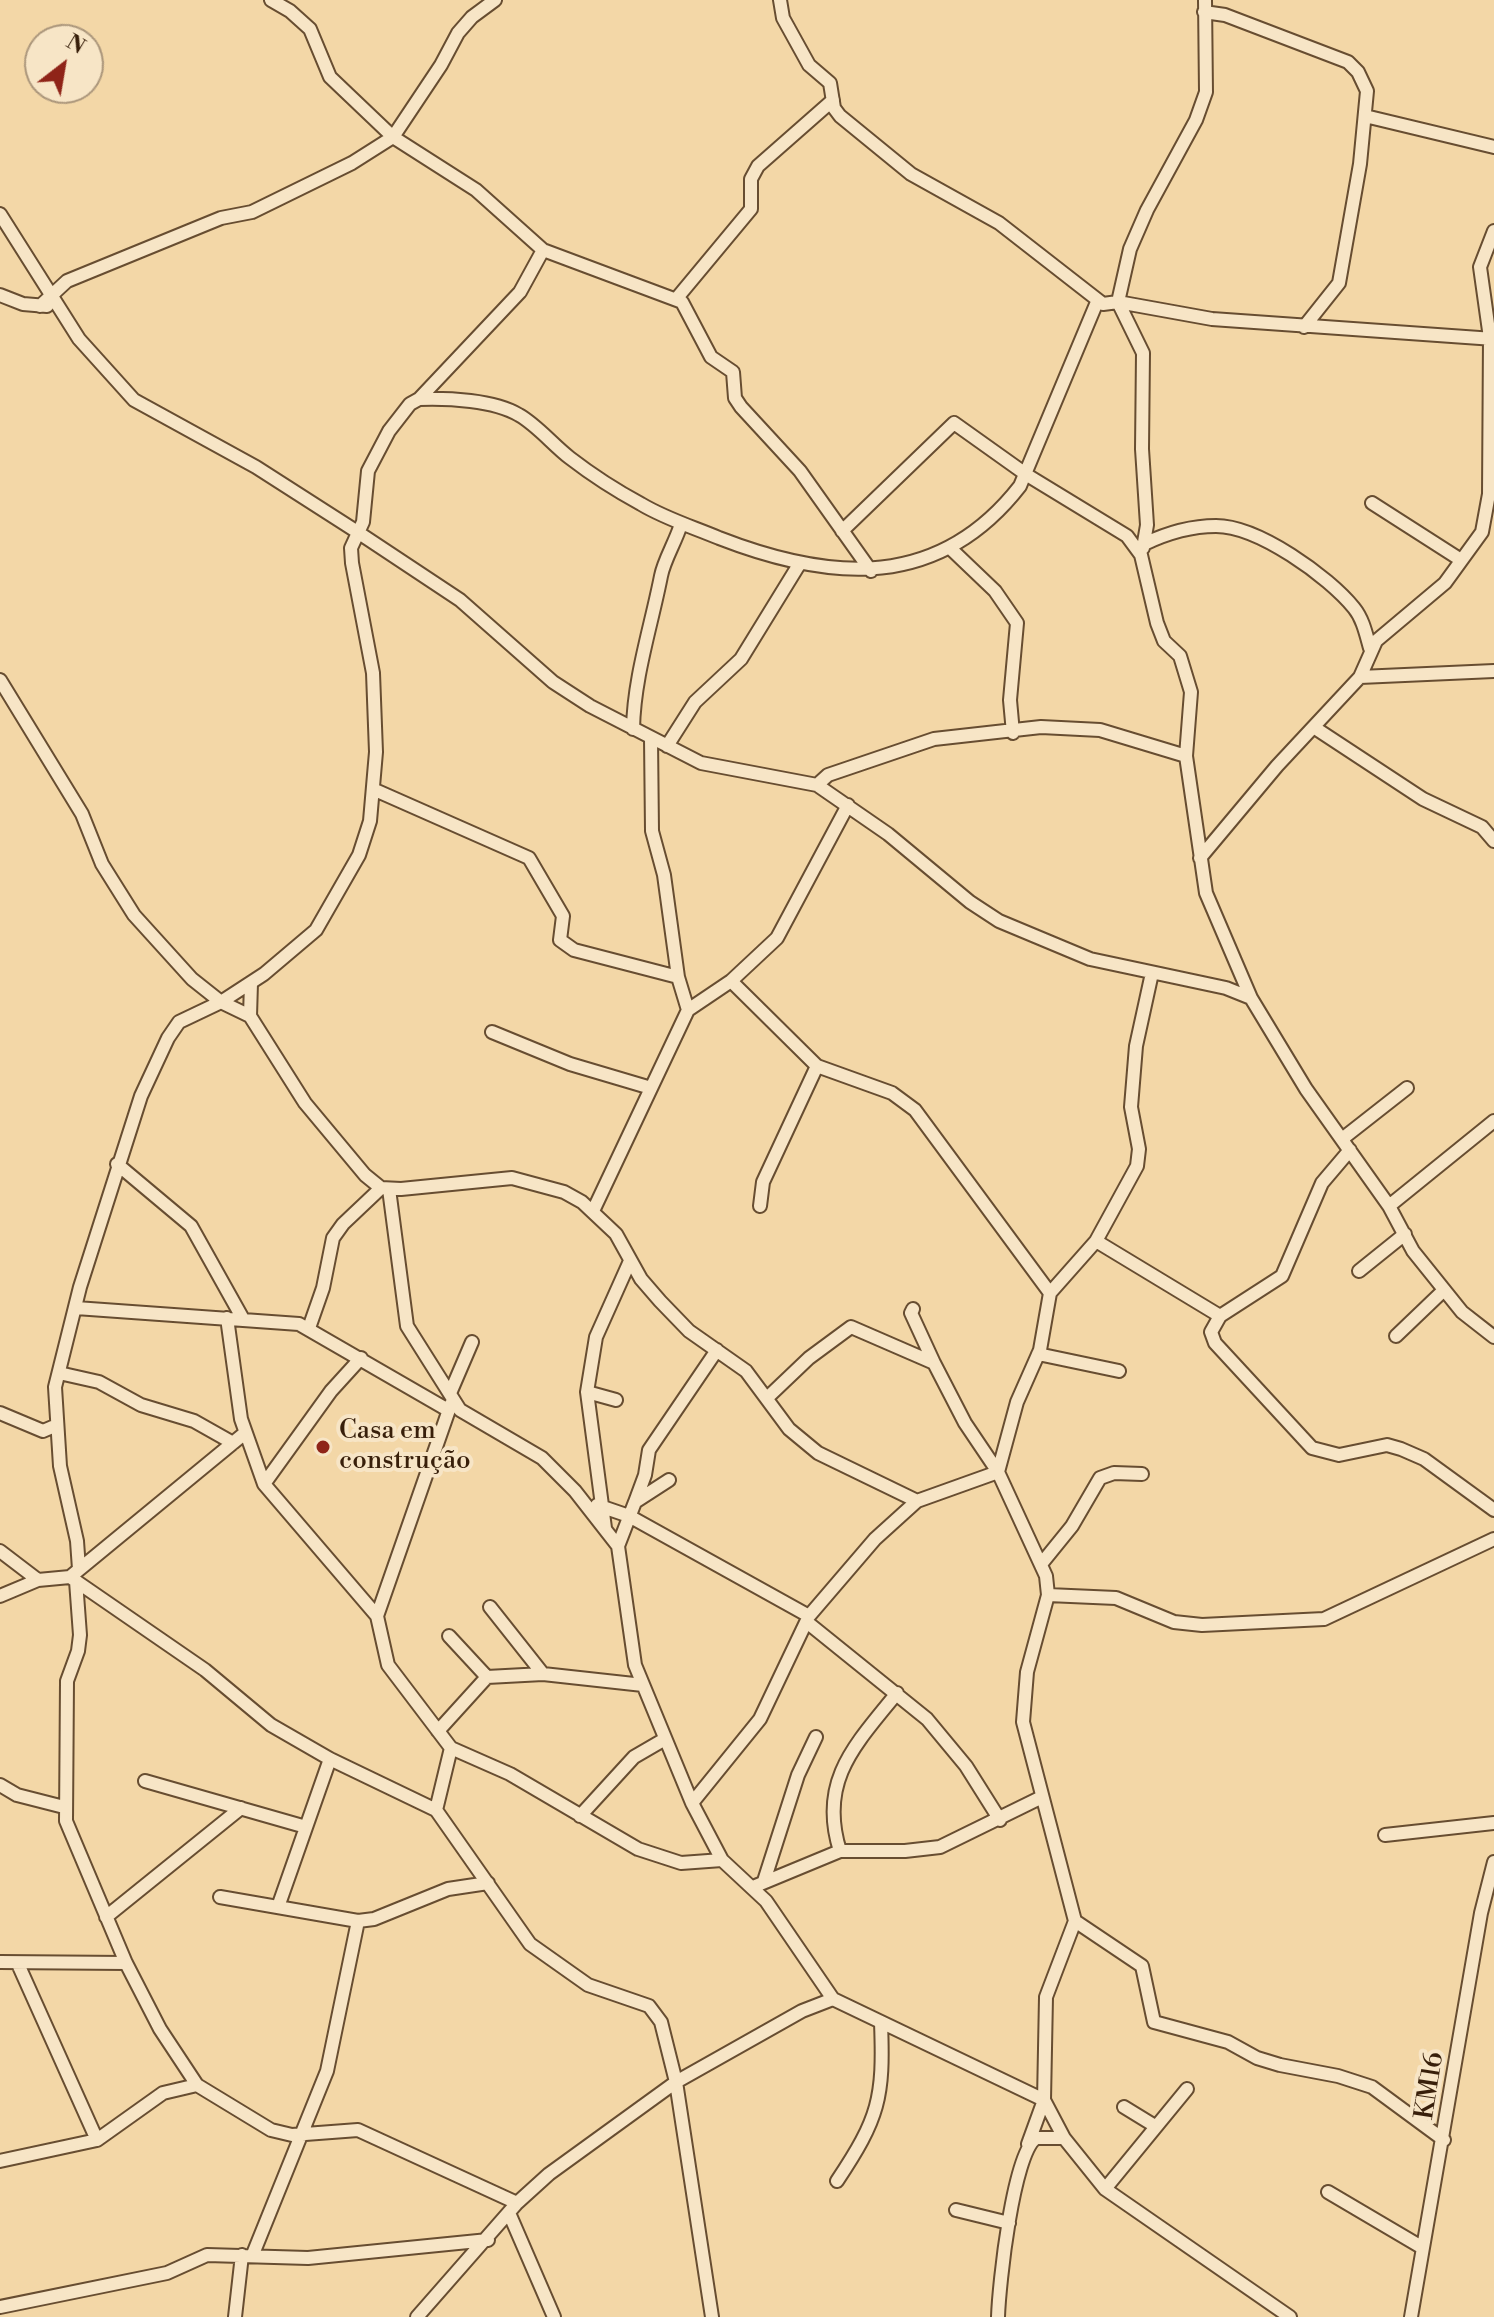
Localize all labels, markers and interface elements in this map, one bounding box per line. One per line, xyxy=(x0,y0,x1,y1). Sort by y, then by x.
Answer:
north arrow xyxy=(24,24,104,104)
text: N xyxy=(61,29,90,61)
place label: Casa em construção xyxy=(339,1416,471,1478)
marker: Casa em construção xyxy=(314,1438,332,1456)
street label: KM16 xyxy=(1410,2050,1452,2122)

